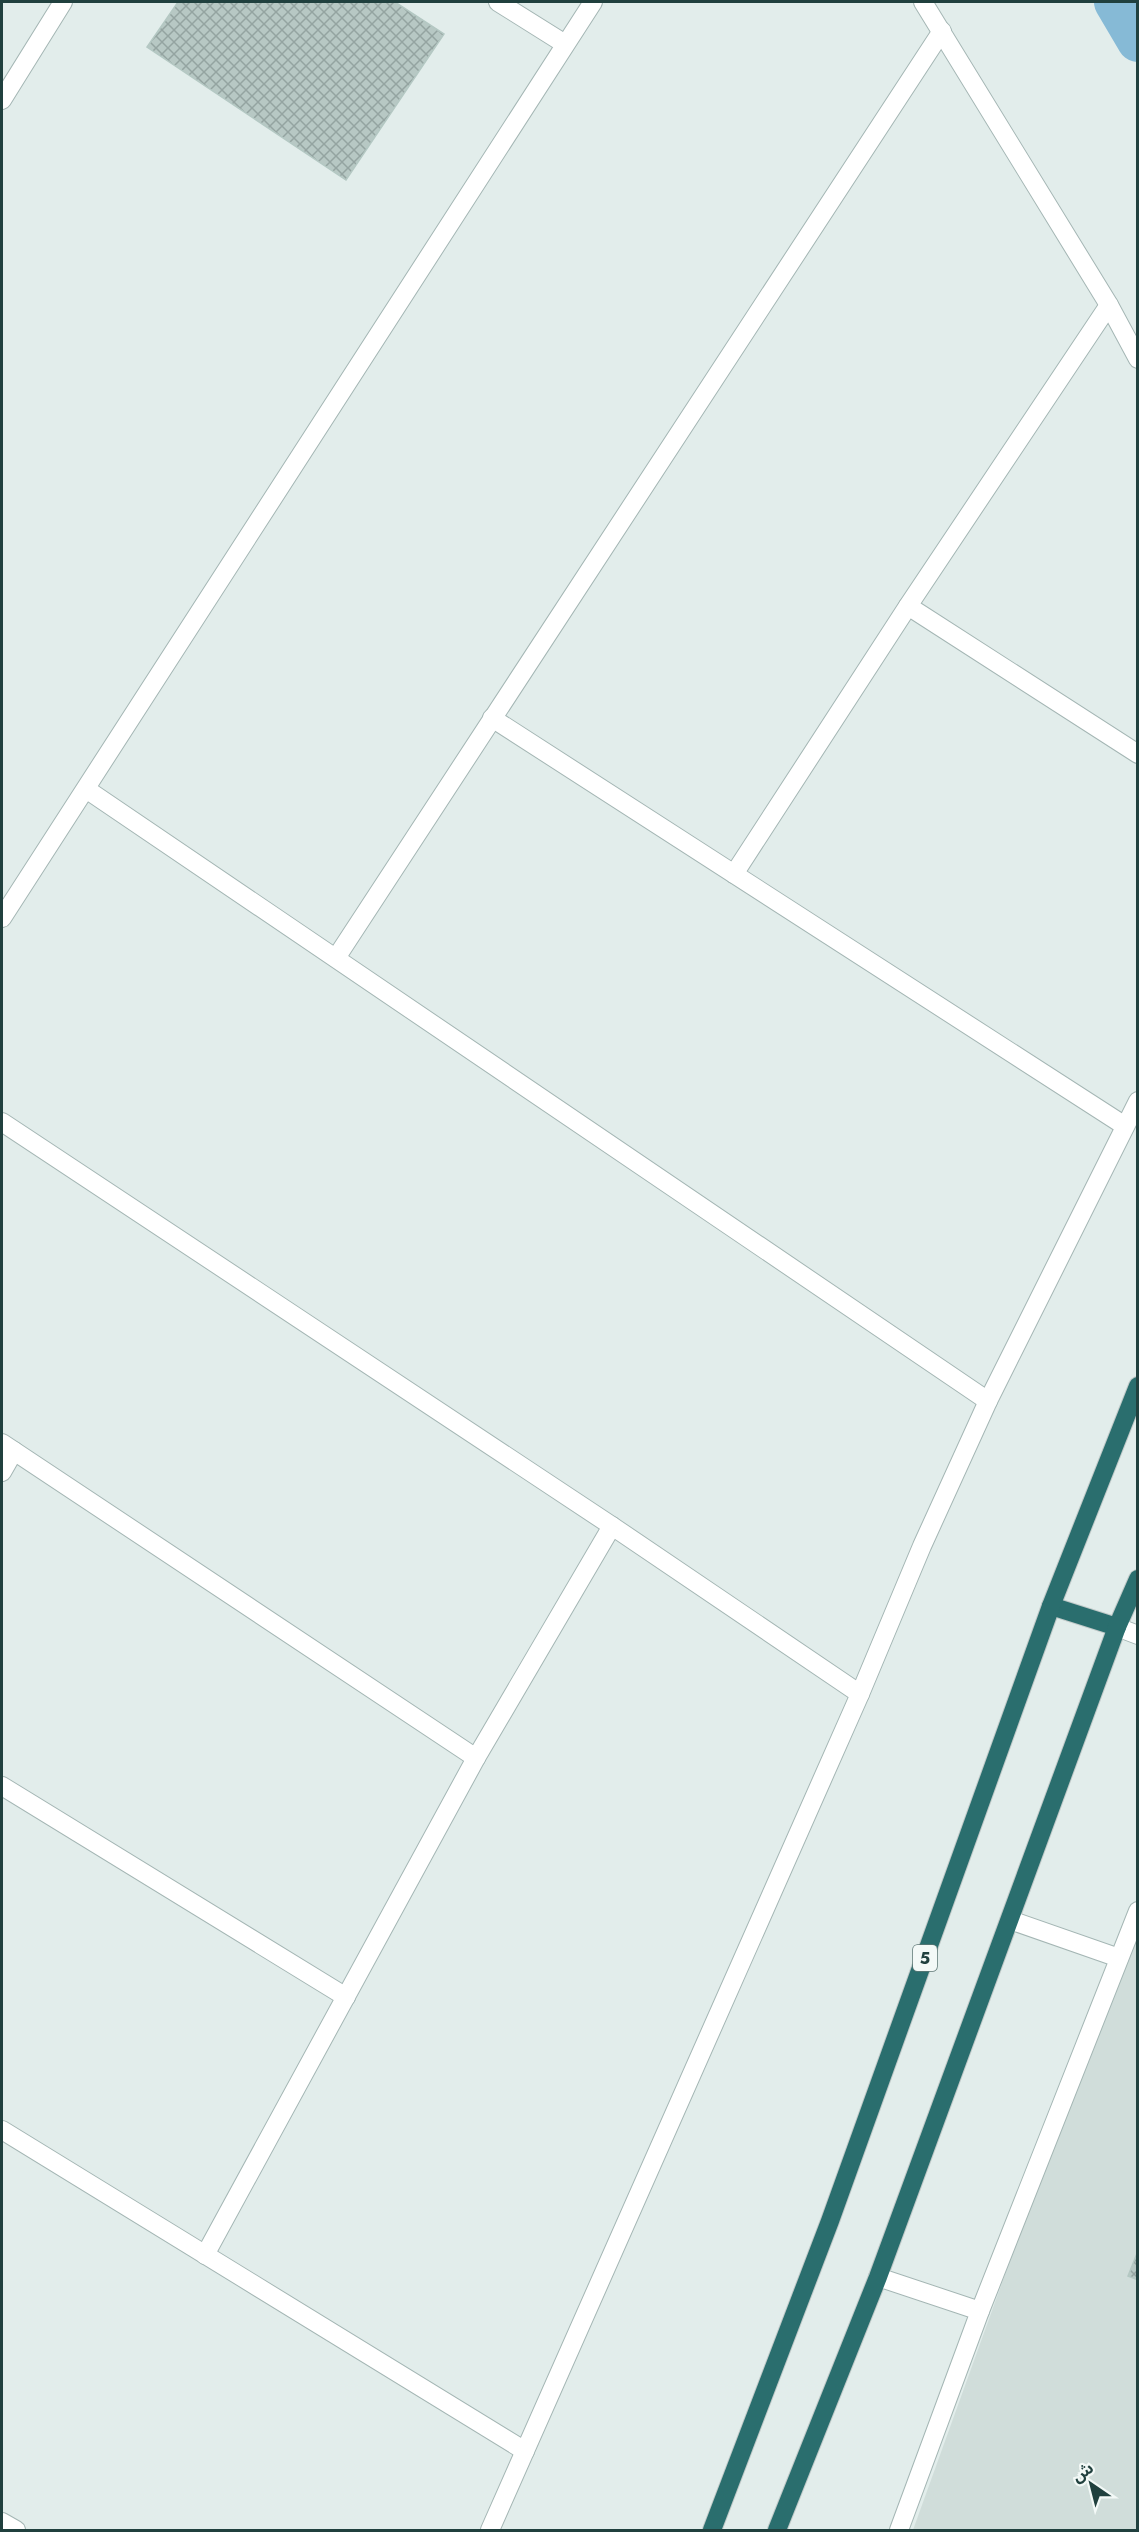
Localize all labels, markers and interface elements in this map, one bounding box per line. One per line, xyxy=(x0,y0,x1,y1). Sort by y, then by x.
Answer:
road number: 5 xyxy=(913,1945,937,1971)
north arrow xyxy=(1061,2454,1121,2514)
text: ش xyxy=(1067,2456,1098,2488)

